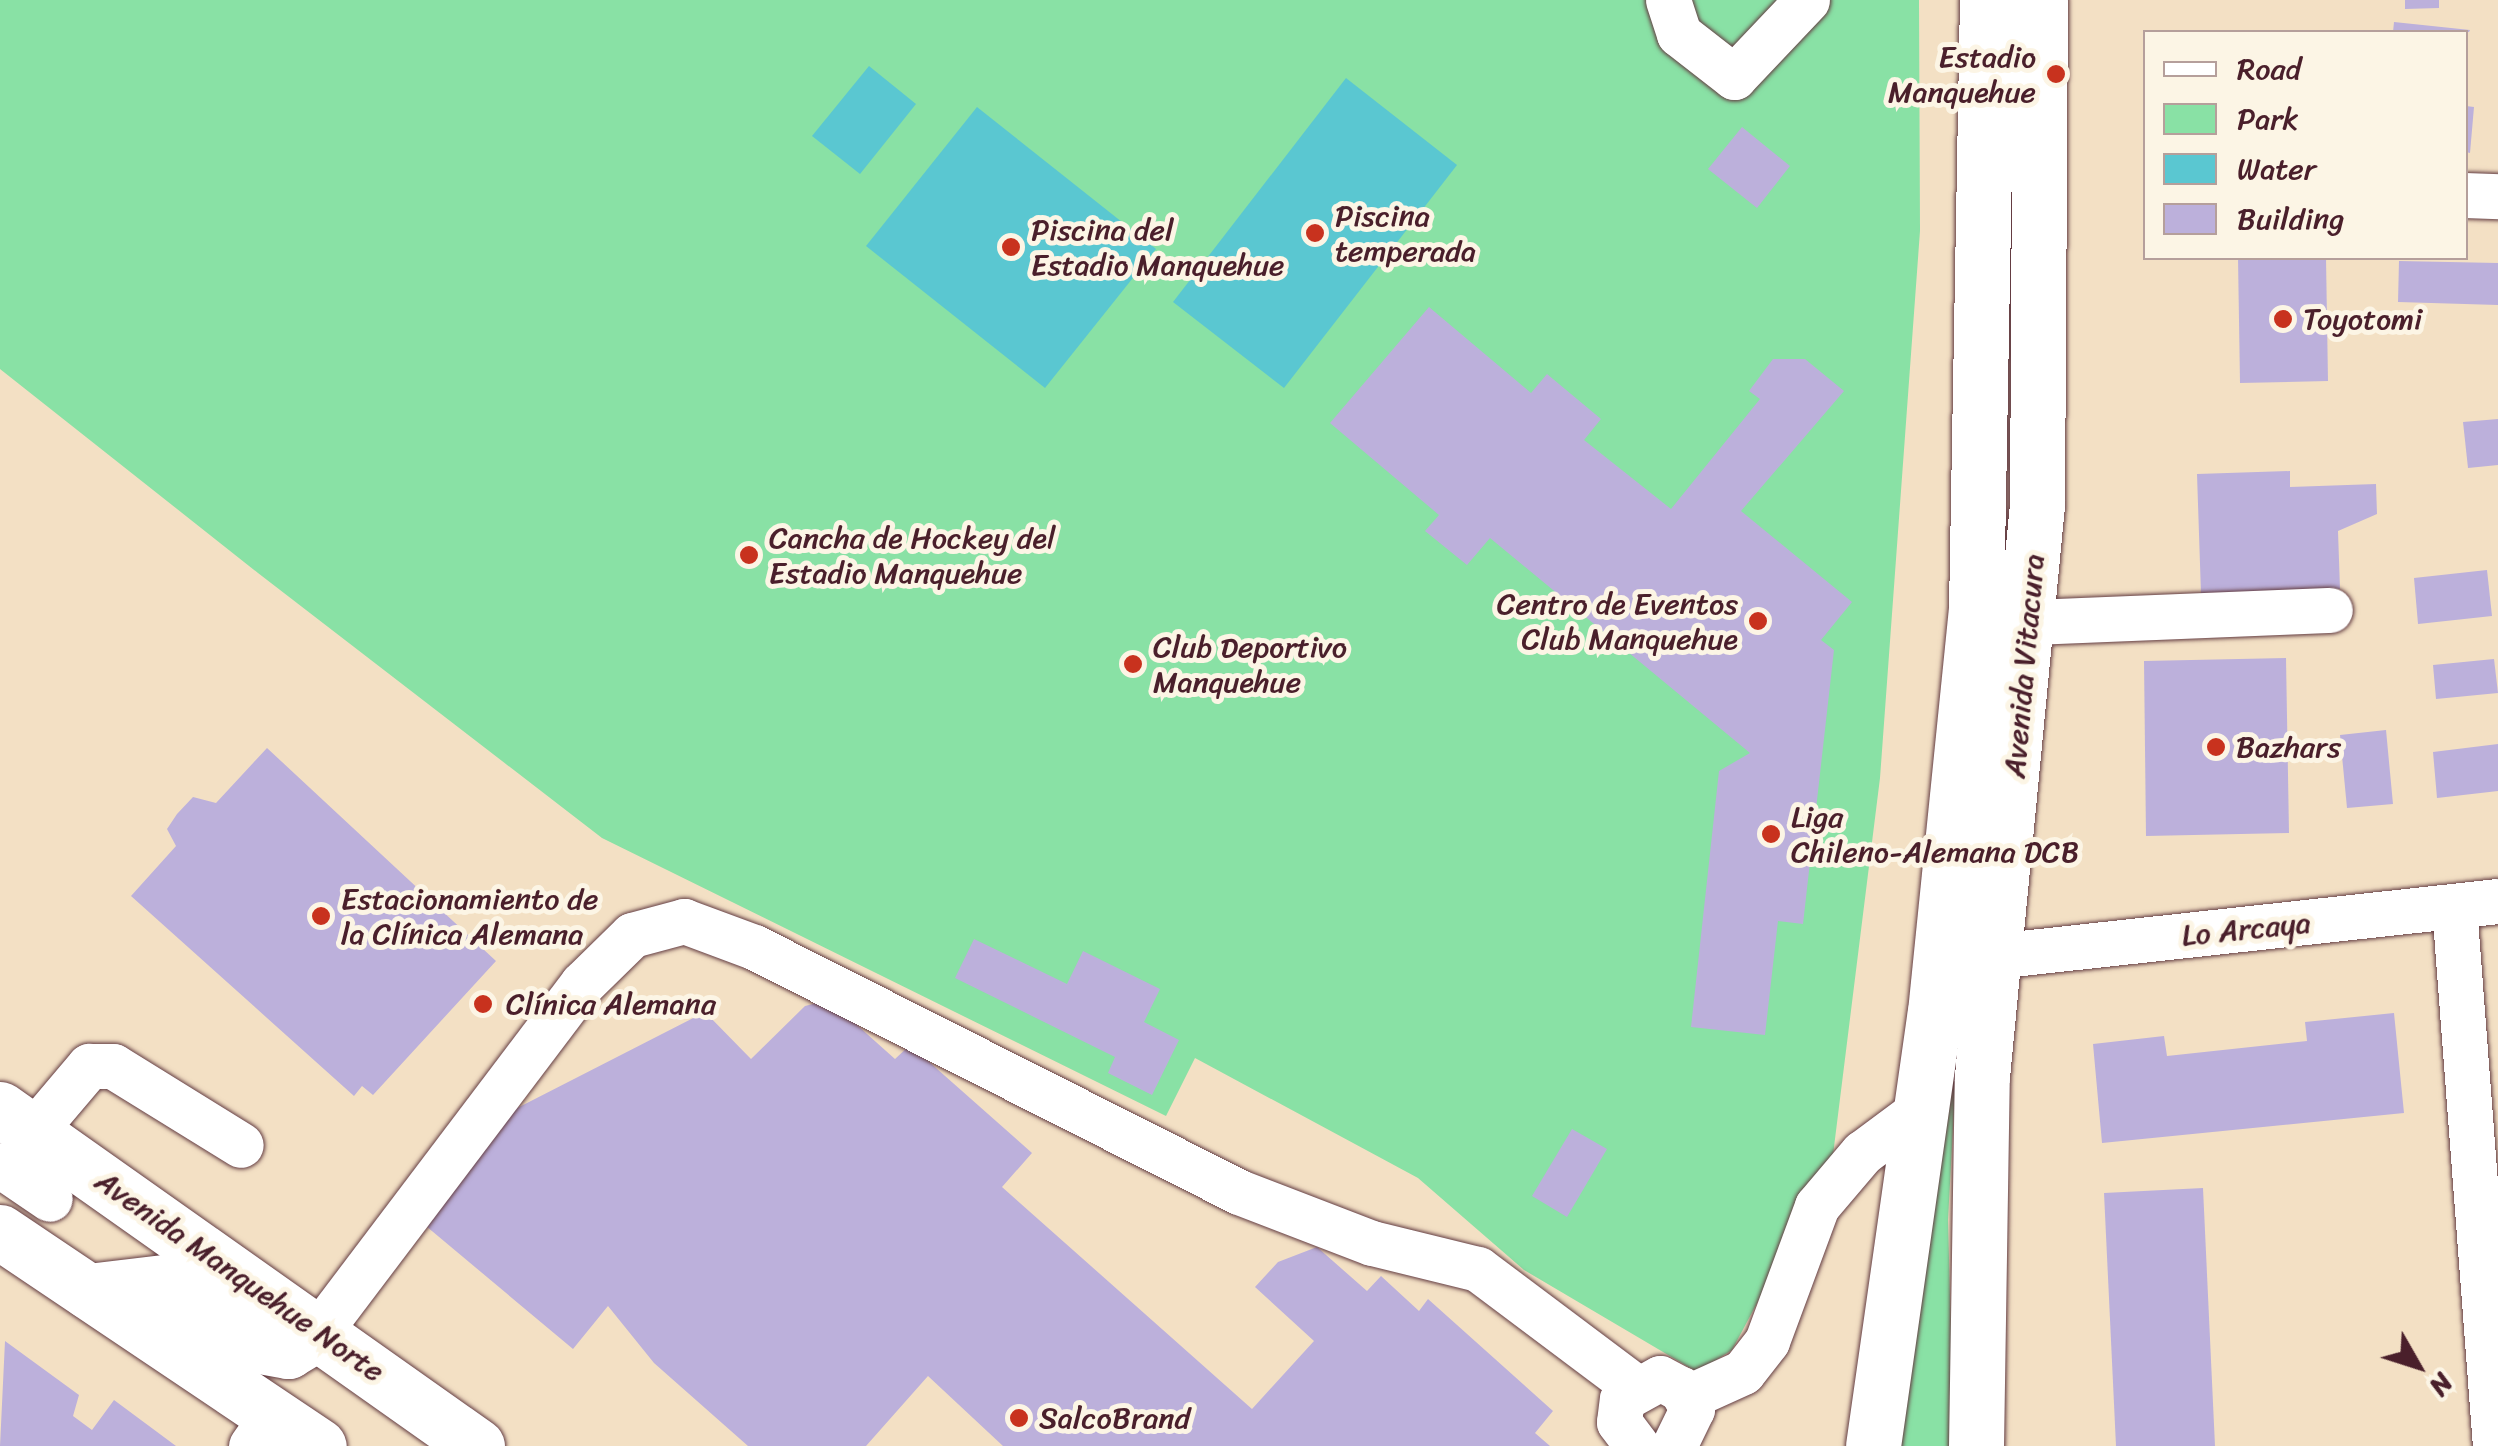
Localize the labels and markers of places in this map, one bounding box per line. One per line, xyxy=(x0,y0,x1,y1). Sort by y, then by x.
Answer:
place label: Estadio Manquehue xyxy=(1888,39,2036,110)
marker: Estadio Manquehue xyxy=(2045,63,2067,85)
place label: Piscina temperada xyxy=(1335,198,1476,268)
place label: Piscina del Estadio Manquehue xyxy=(1031,212,1284,282)
marker: Piscina temperada xyxy=(1304,222,1326,244)
marker: Piscina del Estadio Manquehue xyxy=(1000,236,1022,258)
place label: Toyotomi xyxy=(2303,301,2422,337)
marker: Toyotomi xyxy=(2272,308,2294,330)
place label: Cancha de Hockey del Estadio Manquehue xyxy=(769,520,1057,590)
marker: Cancha de Hockey del Estadio Manquehue xyxy=(738,544,760,566)
place label: Centro de Eventos Club Manquehue xyxy=(1497,586,1738,656)
marker: Centro de Eventos Club Manquehue xyxy=(1747,610,1769,632)
place label: Club Deportivo Manquehue xyxy=(1153,629,1346,700)
marker: Club Deportivo Manquehue xyxy=(1122,653,1144,675)
place label: Bazhars xyxy=(2236,729,2341,765)
marker: Bazhars xyxy=(2205,736,2227,758)
place label: Liga Chileno-Alemana DCB xyxy=(1791,799,2080,870)
marker: Liga Chileno-Alemana DCB xyxy=(1760,823,1782,845)
place label: Estacionamiento de la Clínica Alemana xyxy=(341,881,598,952)
marker: Estacionamiento de la Clínica Alemana xyxy=(310,905,332,927)
place label: Clínica Alemana xyxy=(506,986,717,1022)
marker: Clínica Alemana xyxy=(470,991,496,1017)
place label: SalcoBrand xyxy=(1039,1400,1190,1436)
marker: SalcoBrand xyxy=(1008,1407,1030,1429)

